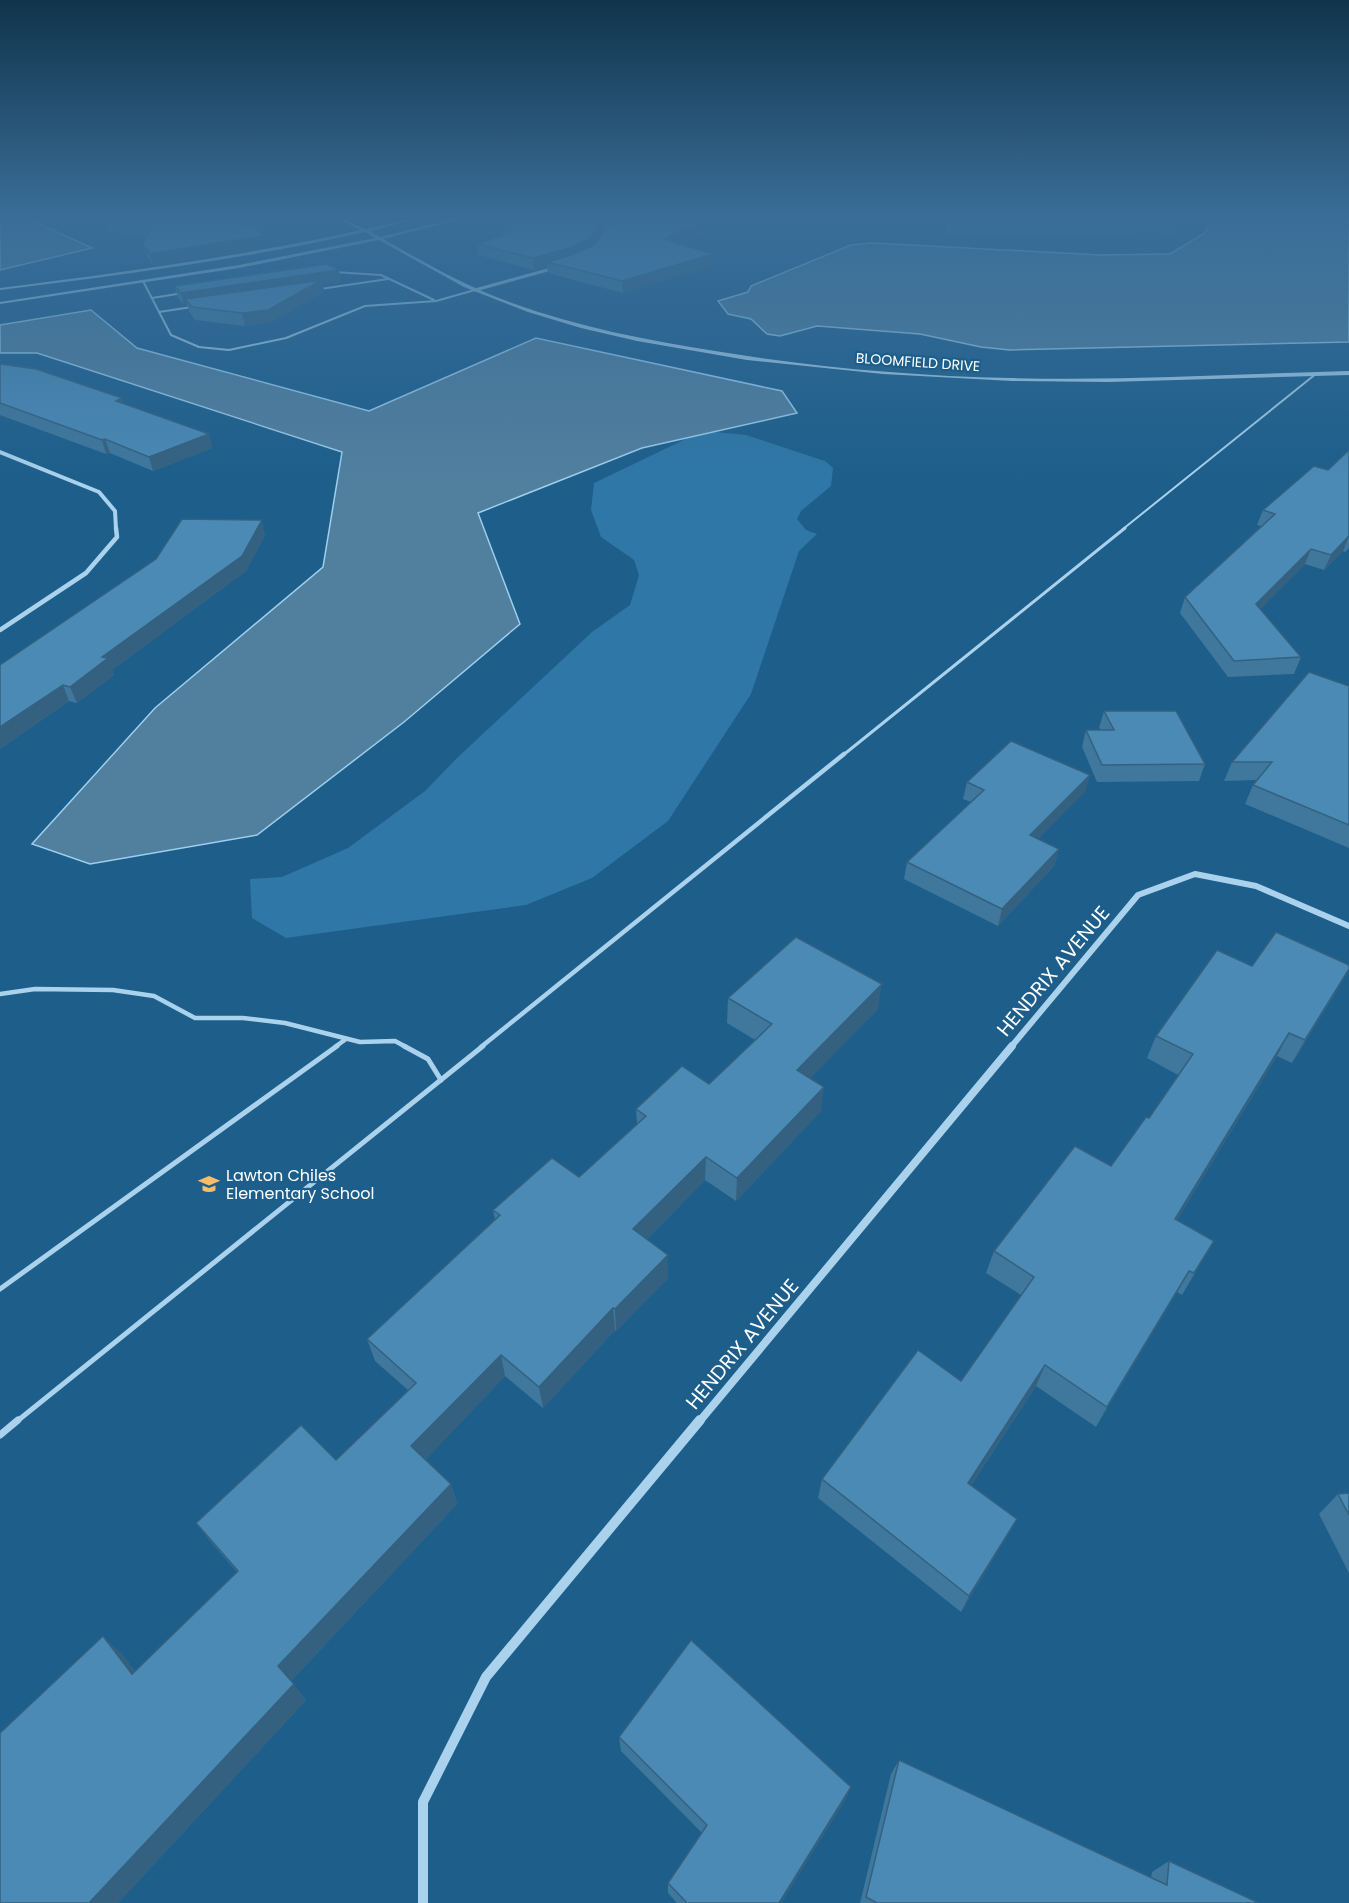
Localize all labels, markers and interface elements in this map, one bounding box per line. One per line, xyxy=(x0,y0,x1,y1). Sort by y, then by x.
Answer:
street label: BLOOMFIELD DRIVE xyxy=(855,348,981,376)
street label: HENDRIX AVENUE xyxy=(990,900,1116,1042)
place label: Lawton Chiles Elementary School xyxy=(226,1164,374,1205)
school or university icon: Lawton Chiles Elementary School xyxy=(197,1172,221,1196)
street label: HENDRIX AVENUE xyxy=(679,1273,805,1415)

